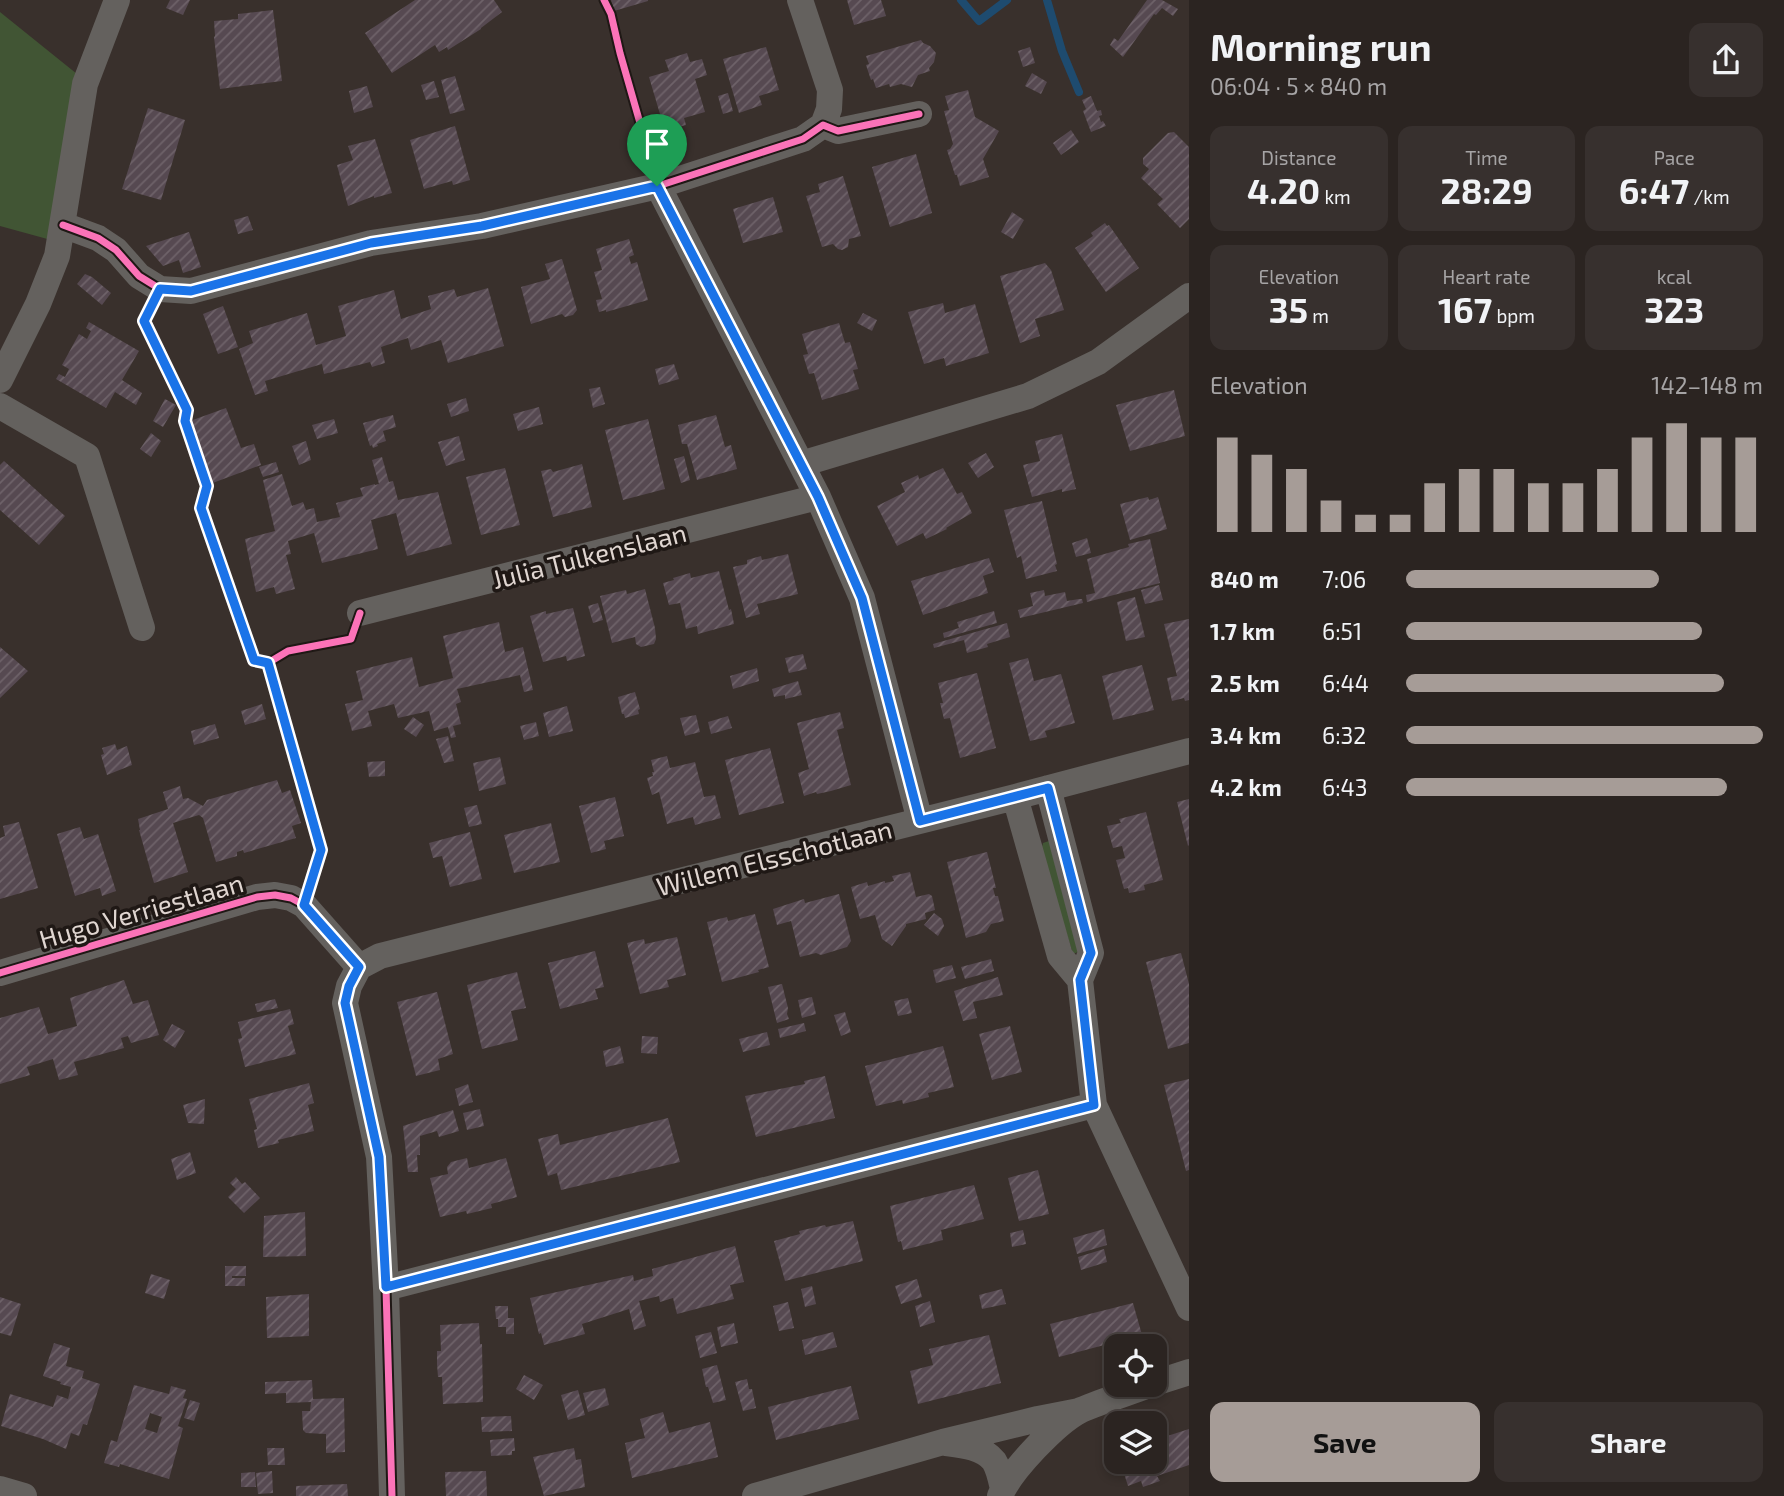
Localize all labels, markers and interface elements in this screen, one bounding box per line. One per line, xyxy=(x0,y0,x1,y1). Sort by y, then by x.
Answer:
text: Morning run xyxy=(1210,23,1431,69)
button: share xyxy=(1689,23,1763,97)
text: 06:04 · 5 × 840 m xyxy=(1210,72,1387,100)
pin xyxy=(627,114,687,186)
icon: arrive xyxy=(638,125,676,163)
text: Distance xyxy=(1261,146,1336,169)
text: Time xyxy=(1465,146,1508,169)
text: Pace xyxy=(1654,146,1695,169)
text: 4.20 xyxy=(1247,169,1320,211)
text: 28:29 xyxy=(1440,169,1533,211)
text: 6:47 xyxy=(1619,169,1689,211)
text: km xyxy=(1320,185,1351,208)
text: /km xyxy=(1689,185,1730,208)
text: Elevation xyxy=(1259,265,1339,288)
text: Heart rate xyxy=(1443,265,1530,288)
text: kcal xyxy=(1657,265,1692,288)
text: 35 xyxy=(1269,288,1308,330)
text: 167 xyxy=(1438,288,1492,330)
text: 323 xyxy=(1644,288,1704,330)
text: m xyxy=(1308,304,1329,327)
text: bpm xyxy=(1492,304,1535,327)
text: Elevation xyxy=(1210,371,1308,399)
text: 142–148 m xyxy=(1651,371,1763,399)
street label: Julia Tulkenslaan xyxy=(489,516,689,594)
text: 840 m xyxy=(1210,565,1279,593)
text: 7:06 xyxy=(1322,565,1366,593)
text: 1.7 km xyxy=(1210,617,1275,645)
text: 6:51 xyxy=(1322,617,1362,645)
text: 2.5 km xyxy=(1210,669,1280,697)
text: 6:44 xyxy=(1322,669,1369,697)
text: 3.4 km xyxy=(1210,721,1281,749)
text: 6:32 xyxy=(1322,721,1366,749)
text: 4.2 km xyxy=(1210,773,1282,801)
text: 6:43 xyxy=(1322,773,1368,801)
street label: Willem Elsschotlaan xyxy=(653,813,895,901)
street label: Hugo Verriestlaan xyxy=(35,866,247,954)
map controls xyxy=(1104,1334,1167,1474)
button: locate xyxy=(1104,1334,1167,1397)
button: Save xyxy=(1210,1402,1480,1482)
button: Share xyxy=(1494,1402,1763,1482)
button: layers xyxy=(1104,1411,1167,1474)

